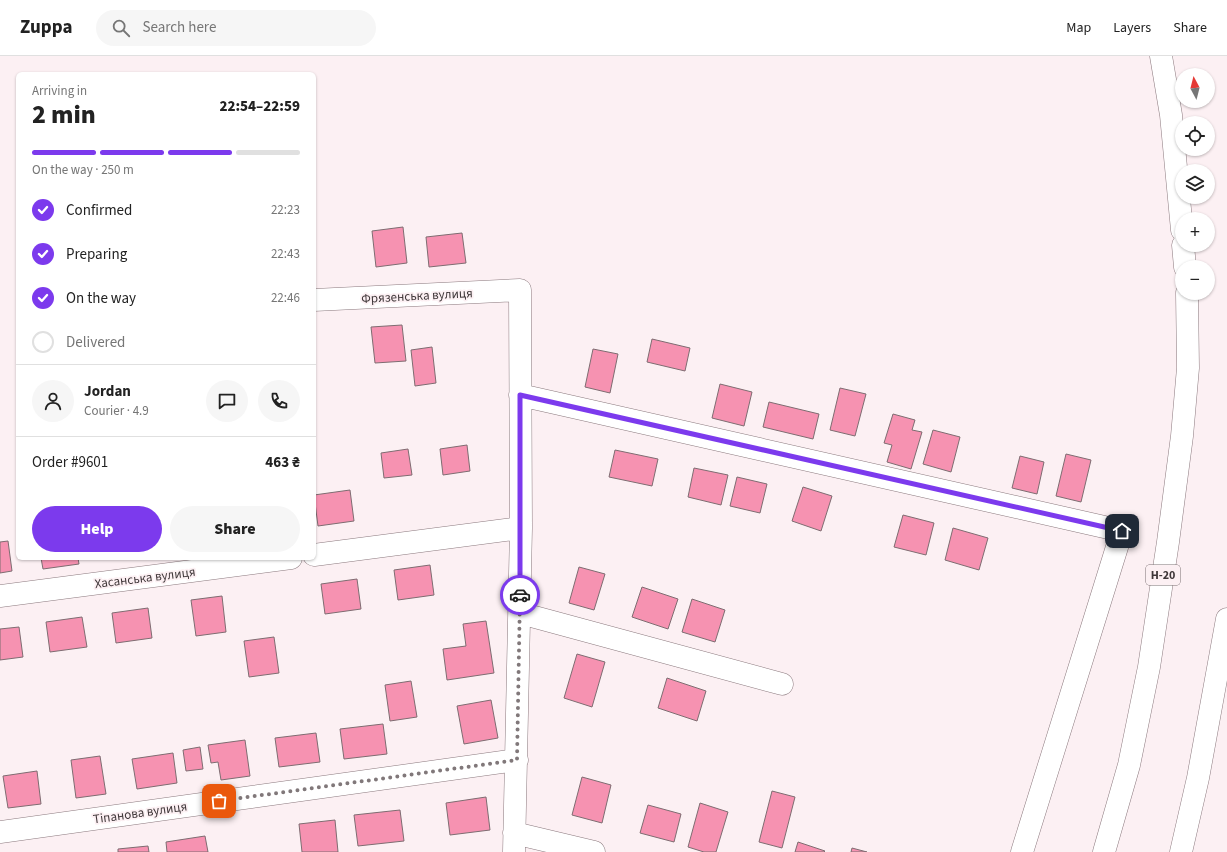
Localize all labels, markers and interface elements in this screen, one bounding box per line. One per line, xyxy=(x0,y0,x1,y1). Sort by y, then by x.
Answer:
search box xyxy=(96,10,376,46)
text: Zuppa xyxy=(20,14,72,41)
icon: search xyxy=(110,17,132,39)
text: Search here xyxy=(142,17,216,38)
text: Map xyxy=(1066,18,1091,38)
text: Layers xyxy=(1113,18,1151,38)
text: Share xyxy=(1173,18,1207,38)
north arrow xyxy=(1175,68,1215,108)
map controls xyxy=(1175,68,1215,300)
text: Arriving in xyxy=(32,82,87,100)
text: 2 min xyxy=(32,96,96,133)
text: 22:54–22:59 xyxy=(219,96,300,117)
button: locate xyxy=(1175,116,1215,156)
text: On the way · 250 m xyxy=(32,161,134,179)
button: layers xyxy=(1175,164,1215,204)
icon: check xyxy=(32,199,54,221)
text: Confirmed xyxy=(66,200,132,221)
text: 22:23 xyxy=(271,201,300,219)
button: + xyxy=(1175,212,1215,252)
icon: check xyxy=(32,243,54,265)
text: Preparing xyxy=(66,244,127,265)
text: 22:43 xyxy=(271,245,300,263)
button: − xyxy=(1175,260,1215,300)
street label: Фрязенська вулиця xyxy=(361,284,473,308)
icon: check xyxy=(32,287,54,309)
text: On the way xyxy=(66,288,136,309)
text: 22:46 xyxy=(271,289,300,307)
text: Delivered xyxy=(66,332,125,353)
button: person xyxy=(32,380,74,422)
button: chat xyxy=(206,380,248,422)
button: phone xyxy=(258,380,300,422)
text: Jordan xyxy=(84,381,131,402)
text: Courier · 4.9 xyxy=(84,402,149,420)
text: Order #9601 xyxy=(32,452,108,473)
text: 463 ₴ xyxy=(265,452,300,473)
button: Help xyxy=(32,506,162,552)
button: Share xyxy=(170,506,300,552)
pin xyxy=(1105,514,1139,548)
icon: home xyxy=(1111,520,1133,542)
street label: Хасанська вулиця xyxy=(94,563,196,593)
road number: Н-20 xyxy=(1146,565,1180,585)
courier xyxy=(500,575,540,615)
icon: car xyxy=(509,584,531,606)
pin xyxy=(202,784,236,818)
icon: bag xyxy=(208,790,230,812)
street label: Тіпанова вулиця xyxy=(92,797,188,828)

